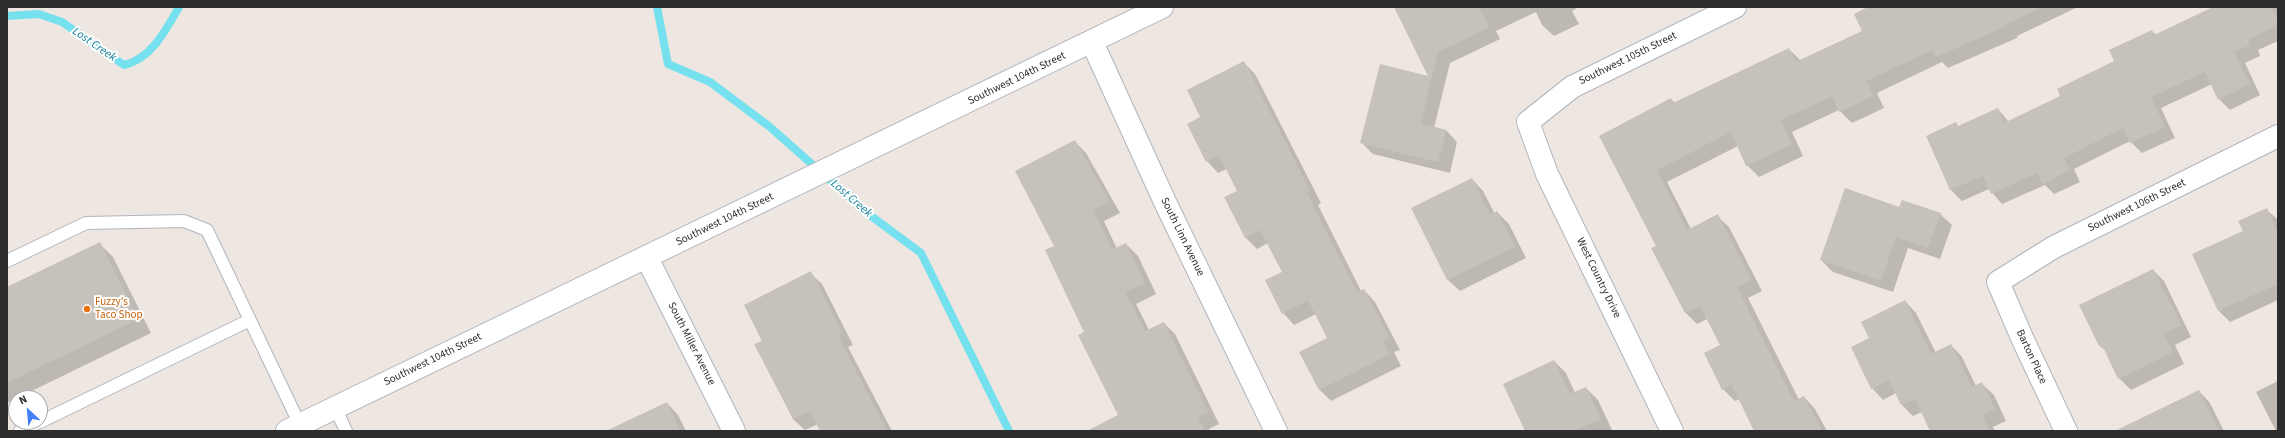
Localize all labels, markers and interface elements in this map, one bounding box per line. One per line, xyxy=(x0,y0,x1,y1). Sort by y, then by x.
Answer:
water label: Lost Creek xyxy=(69,25,119,65)
street label: Southwest 105th Street xyxy=(1577,30,1679,88)
street label: Southwest 104th Street xyxy=(966,50,1068,108)
water label: Lost Creek xyxy=(827,177,875,221)
street label: Southwest 106th Street xyxy=(2086,177,2188,235)
street label: Southwest 104th Street xyxy=(674,191,776,249)
street label: South Linn Avenue xyxy=(1157,195,1207,279)
street label: West Country Drive xyxy=(1573,236,1623,320)
place label: Fuzzy's Taco Shop xyxy=(95,296,143,322)
street label: South Miller Avenue xyxy=(664,300,718,388)
marker: Fuzzy's Taco Shop xyxy=(82,304,92,314)
street label: Barton Place xyxy=(2013,328,2049,386)
street label: Southwest 104th Street xyxy=(382,331,484,389)
north arrow xyxy=(8,390,48,430)
text: N xyxy=(16,391,30,408)

